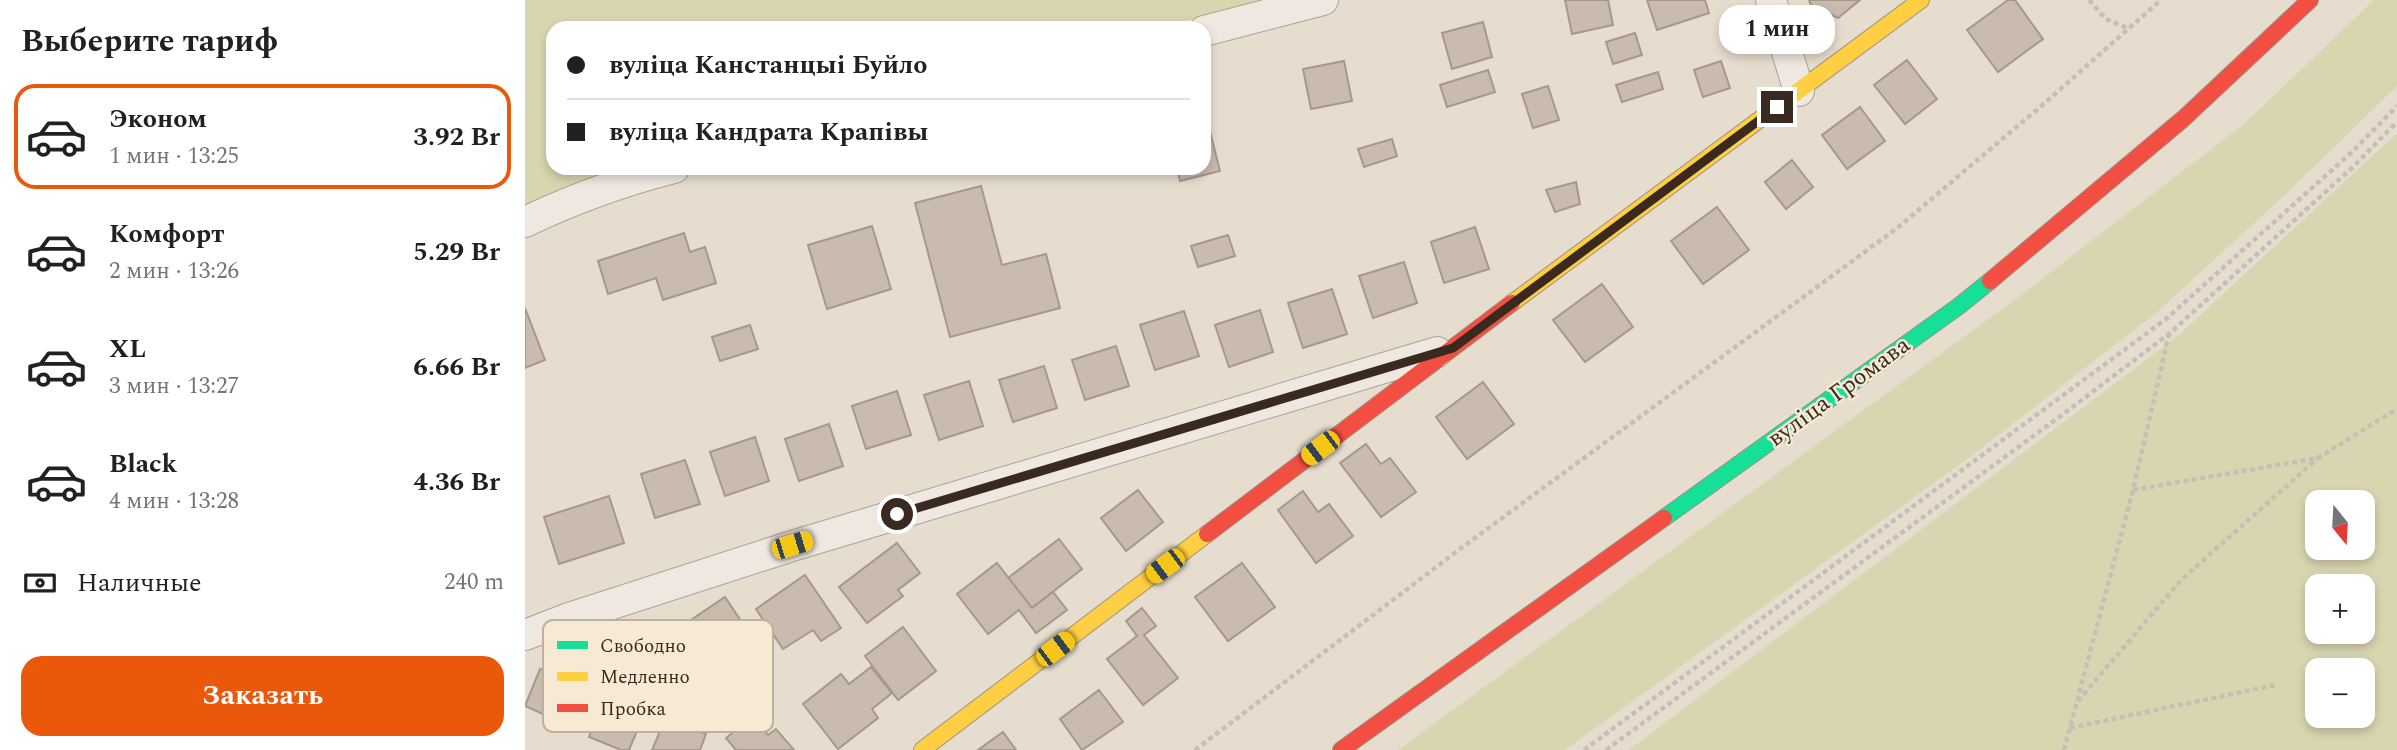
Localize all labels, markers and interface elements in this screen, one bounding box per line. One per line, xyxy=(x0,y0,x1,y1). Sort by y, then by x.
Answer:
callout: 1 мин xyxy=(1719,6,1835,55)
text: 1 мин xyxy=(1745,12,1809,47)
text: Выберите тариф xyxy=(21,17,278,66)
text: вуліца Канстанцыі Буйло xyxy=(609,45,928,85)
route end xyxy=(1761,91,1793,123)
text: Эконом xyxy=(109,99,207,139)
icon: car xyxy=(25,105,88,168)
text: вуліца Кандрата Крапівы xyxy=(609,112,928,152)
text: 3.92 Br xyxy=(413,117,500,157)
text: 1 мин · 13:25 xyxy=(109,139,239,174)
text: Комфорт xyxy=(109,214,224,254)
icon: car xyxy=(25,220,88,283)
text: 5.29 Br xyxy=(413,232,500,272)
text: 2 мин · 13:26 xyxy=(109,254,239,289)
street label: вуліца Громава xyxy=(1760,328,1918,456)
text: XL xyxy=(109,329,146,369)
icon: car xyxy=(25,335,88,398)
text: 6.66 Br xyxy=(413,347,500,387)
text: 3 мин · 13:27 xyxy=(109,369,239,404)
car xyxy=(1297,427,1344,469)
text: Black xyxy=(109,444,177,484)
icon: car xyxy=(25,450,88,513)
text: 4.36 Br xyxy=(413,462,500,502)
text: 4 мин · 13:28 xyxy=(109,484,239,519)
north arrow xyxy=(2305,490,2375,560)
map controls xyxy=(2305,490,2375,728)
route start xyxy=(881,498,913,530)
car xyxy=(769,529,816,561)
car xyxy=(1142,545,1189,587)
text: Наличные xyxy=(77,563,202,603)
icon: cash xyxy=(21,564,59,602)
text: 240 m xyxy=(444,565,504,600)
button: + xyxy=(2305,574,2375,644)
legend xyxy=(543,620,773,732)
car xyxy=(1032,628,1079,670)
text: Свободно xyxy=(600,632,686,661)
button: Заказать xyxy=(21,656,504,736)
button: − xyxy=(2305,658,2375,728)
text: Медленно xyxy=(600,663,690,692)
text: Пробка xyxy=(600,695,667,724)

